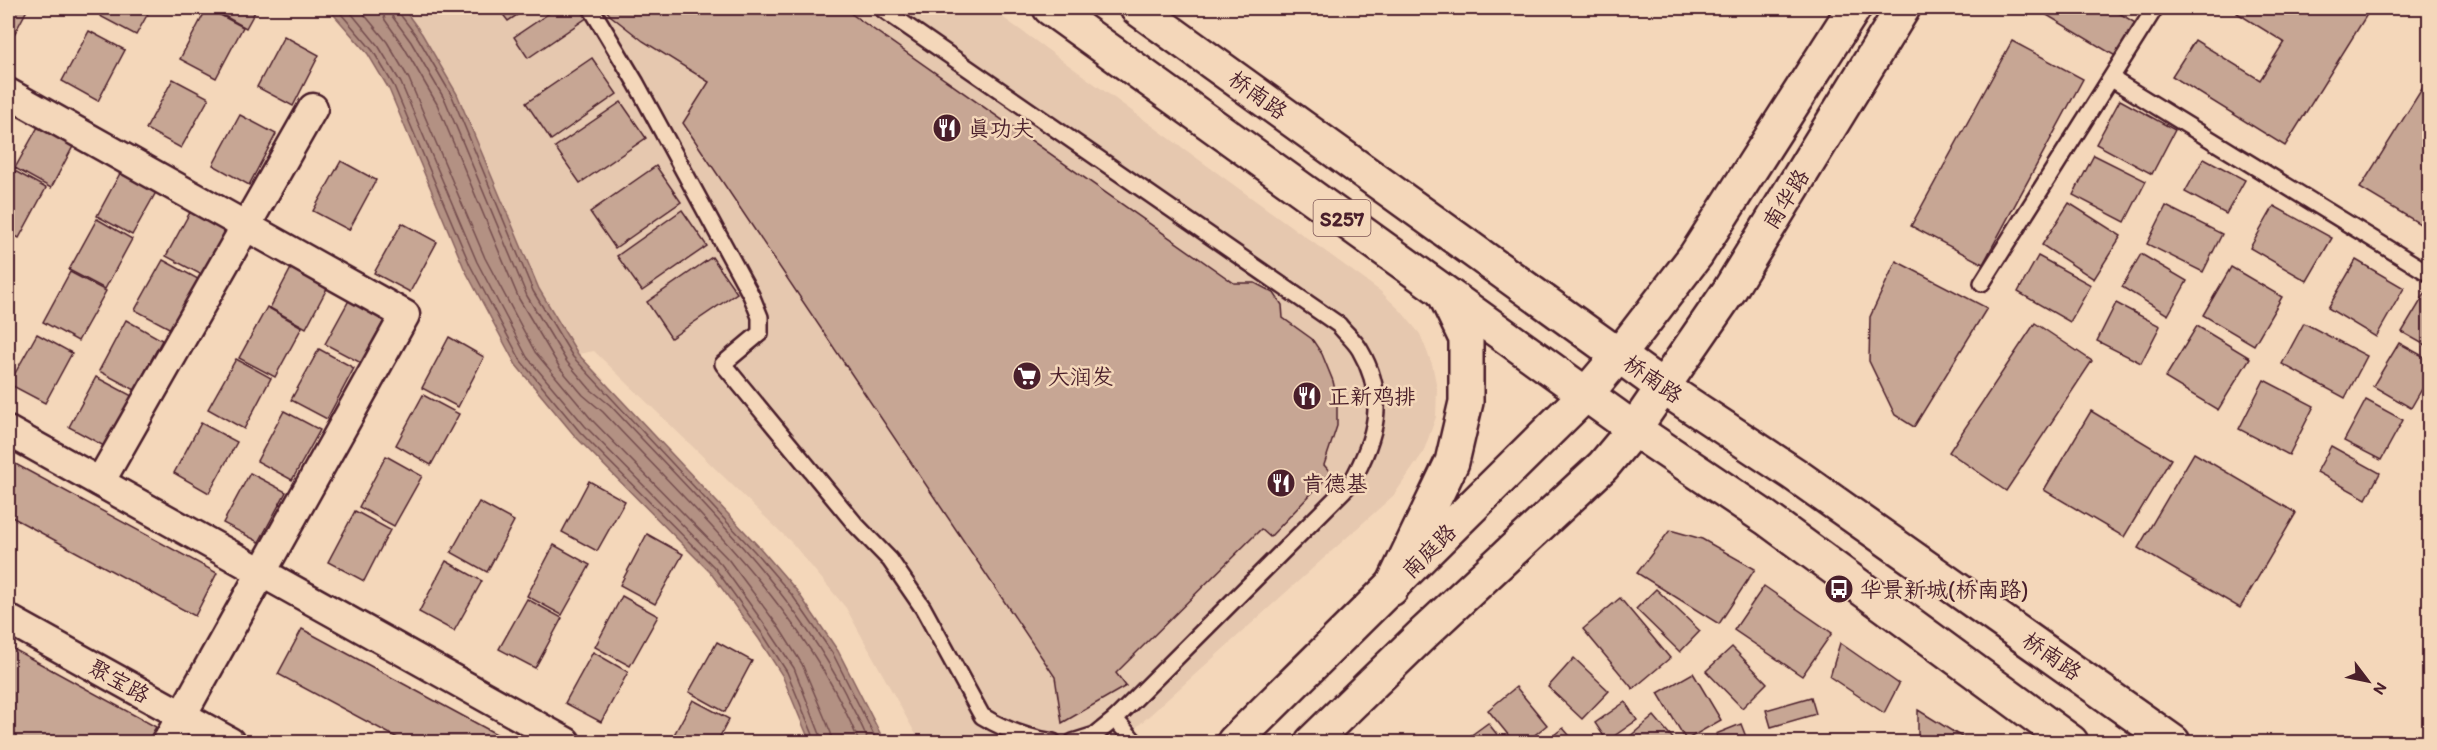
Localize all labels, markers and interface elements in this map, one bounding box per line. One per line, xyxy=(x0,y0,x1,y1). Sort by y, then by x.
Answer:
street label: 桥南路 xyxy=(1223,65,1293,125)
restaurant icon: 真功夫 xyxy=(931,112,963,144)
place label: 真功夫 xyxy=(968,115,1034,142)
street label: 南华路 xyxy=(1757,164,1815,234)
road number: S257 xyxy=(1314,200,1370,236)
street label: 桥南路 xyxy=(1618,349,1688,409)
supermarket icon: 大润发 xyxy=(1011,360,1043,392)
place label: 大润发 xyxy=(1048,363,1114,390)
restaurant icon: 正新鸡排 xyxy=(1291,380,1323,412)
place label: 正新鸡排 xyxy=(1328,383,1416,410)
restaurant icon: 肯德基 xyxy=(1265,467,1297,499)
place label: 肯德基 xyxy=(1302,470,1368,497)
street label: 南庭路 xyxy=(1396,518,1462,584)
bus stop icon: 华景新城(桥南路) xyxy=(1823,573,1855,605)
place label: 华景新城(桥南路) xyxy=(1860,576,2028,603)
street label: 桥南路 xyxy=(2017,626,2087,686)
north arrow xyxy=(2338,651,2398,711)
street label: 聚宝路 xyxy=(84,653,154,709)
text: N xyxy=(2369,679,2391,698)

